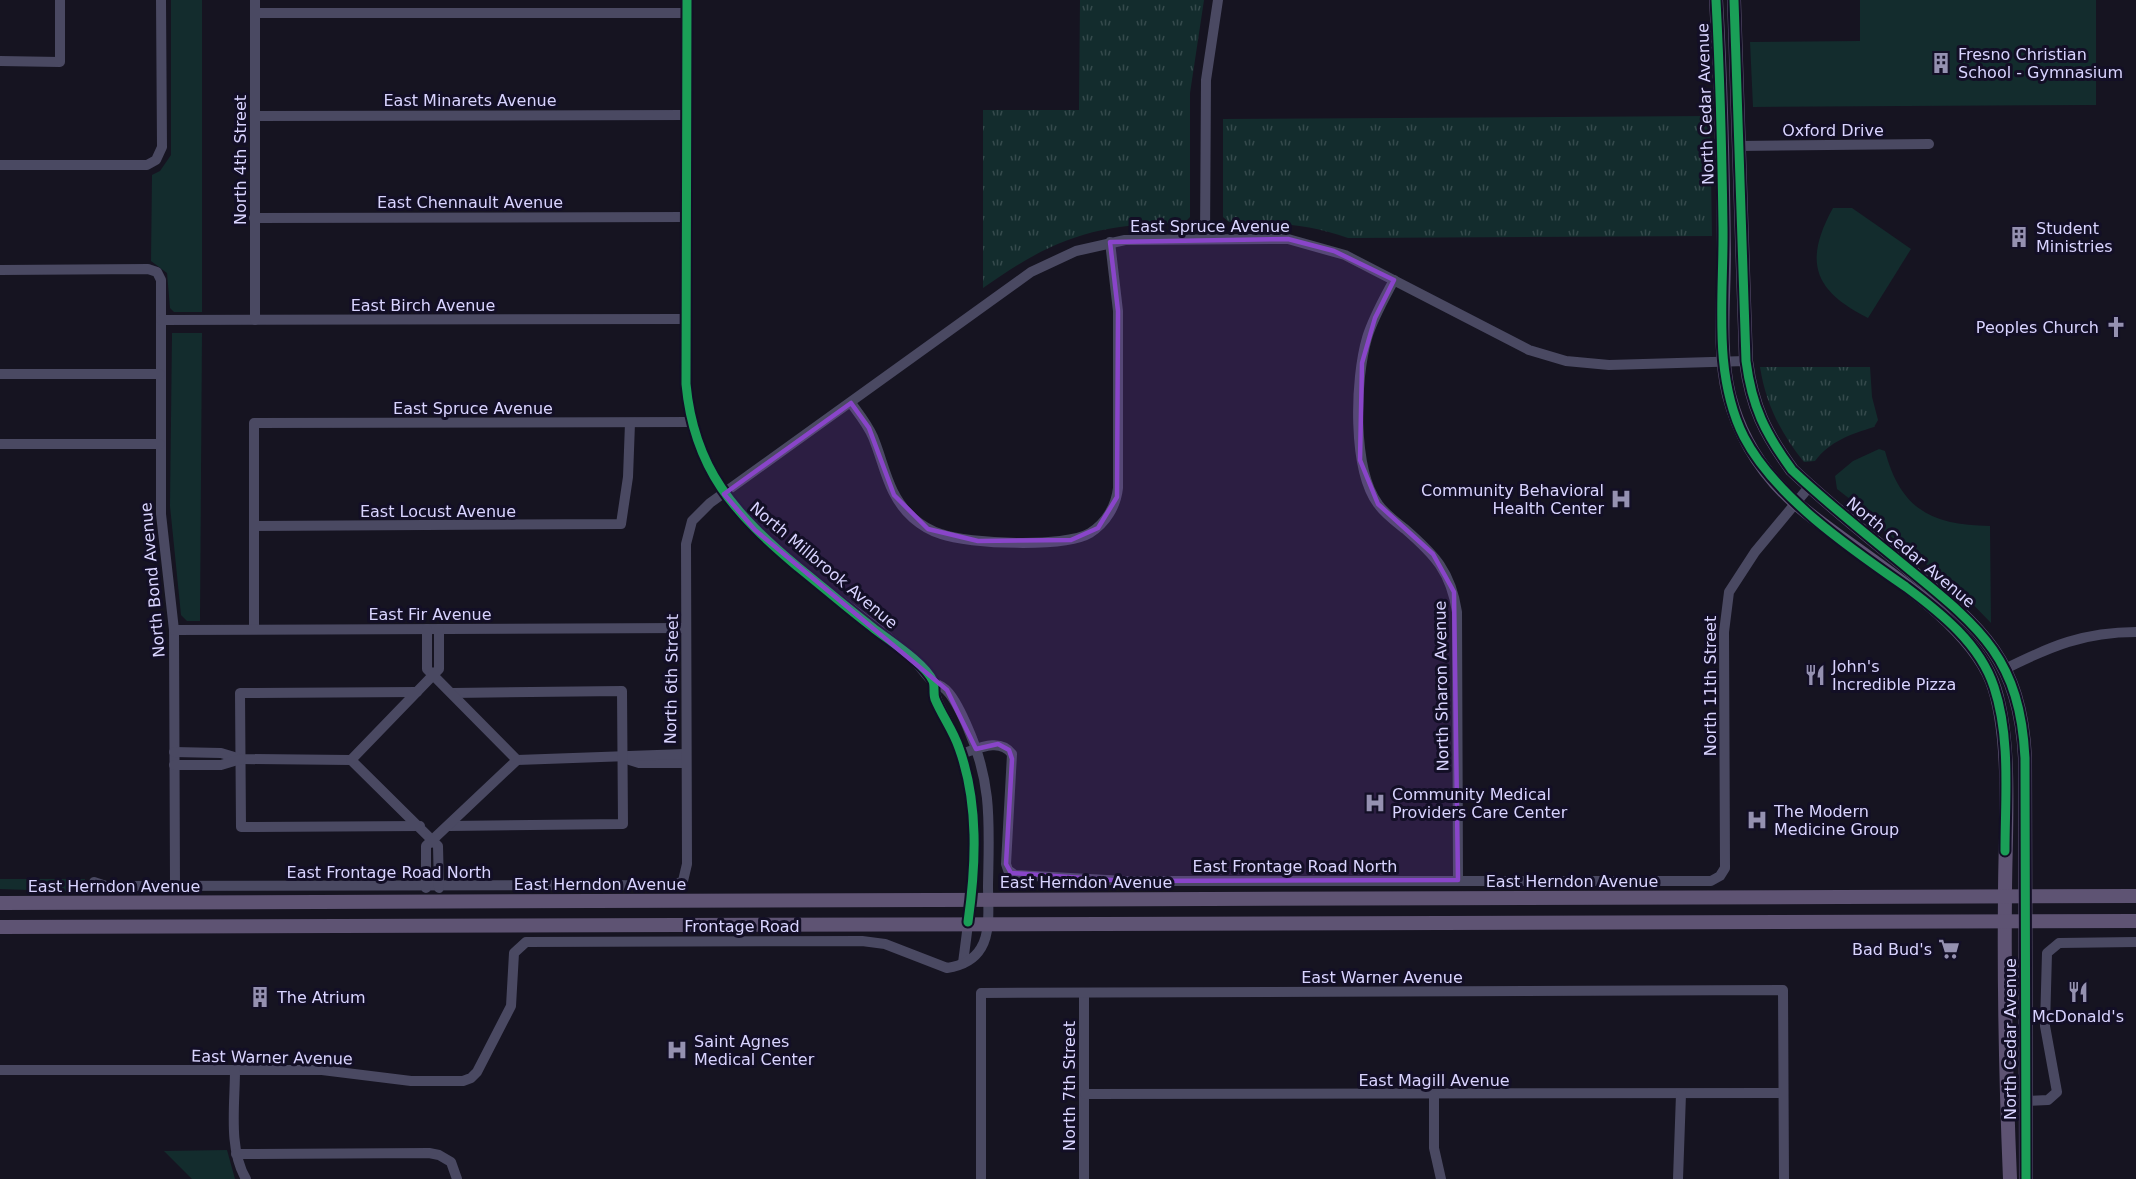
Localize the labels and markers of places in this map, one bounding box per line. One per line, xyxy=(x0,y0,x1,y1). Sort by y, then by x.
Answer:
place label: Fresno Christian School - Gymnasium xyxy=(1958,45,2123,82)
building icon: Fresno Christian School - Gymnasium xyxy=(1929,51,1953,75)
place label: Student Ministries xyxy=(2036,219,2113,256)
building icon: Student Ministries xyxy=(2007,225,2031,249)
church icon: Peoples Church xyxy=(2104,315,2128,339)
place label: Peoples Church xyxy=(1976,318,2099,337)
place label: Community Behavioral Health Center xyxy=(1421,481,1604,518)
hospital icon: Community Behavioral Health Center xyxy=(1609,487,1633,511)
place label: John's Incredible Pizza xyxy=(1831,657,1956,694)
restaurant icon: John's Incredible Pizza xyxy=(1803,663,1827,687)
place label: Community Medical Providers Care Center xyxy=(1392,785,1568,822)
hospital icon: Community Medical Providers Care Center xyxy=(1363,791,1387,815)
place label: The Modern Medicine Group xyxy=(1773,802,1899,839)
hospital icon: The Modern Medicine Group xyxy=(1745,808,1769,832)
supermarket icon: Bad Bud's xyxy=(1937,937,1961,961)
place label: Bad Bud's xyxy=(1852,940,1932,959)
restaurant icon: McDonald's xyxy=(2066,980,2090,1004)
building icon: The Atrium xyxy=(248,985,272,1009)
place label: The Atrium xyxy=(276,988,366,1007)
place label: McDonald's xyxy=(2032,1007,2124,1026)
place label: Saint Agnes Medical Center xyxy=(694,1032,815,1069)
hospital icon: Saint Agnes Medical Center xyxy=(665,1038,689,1062)

